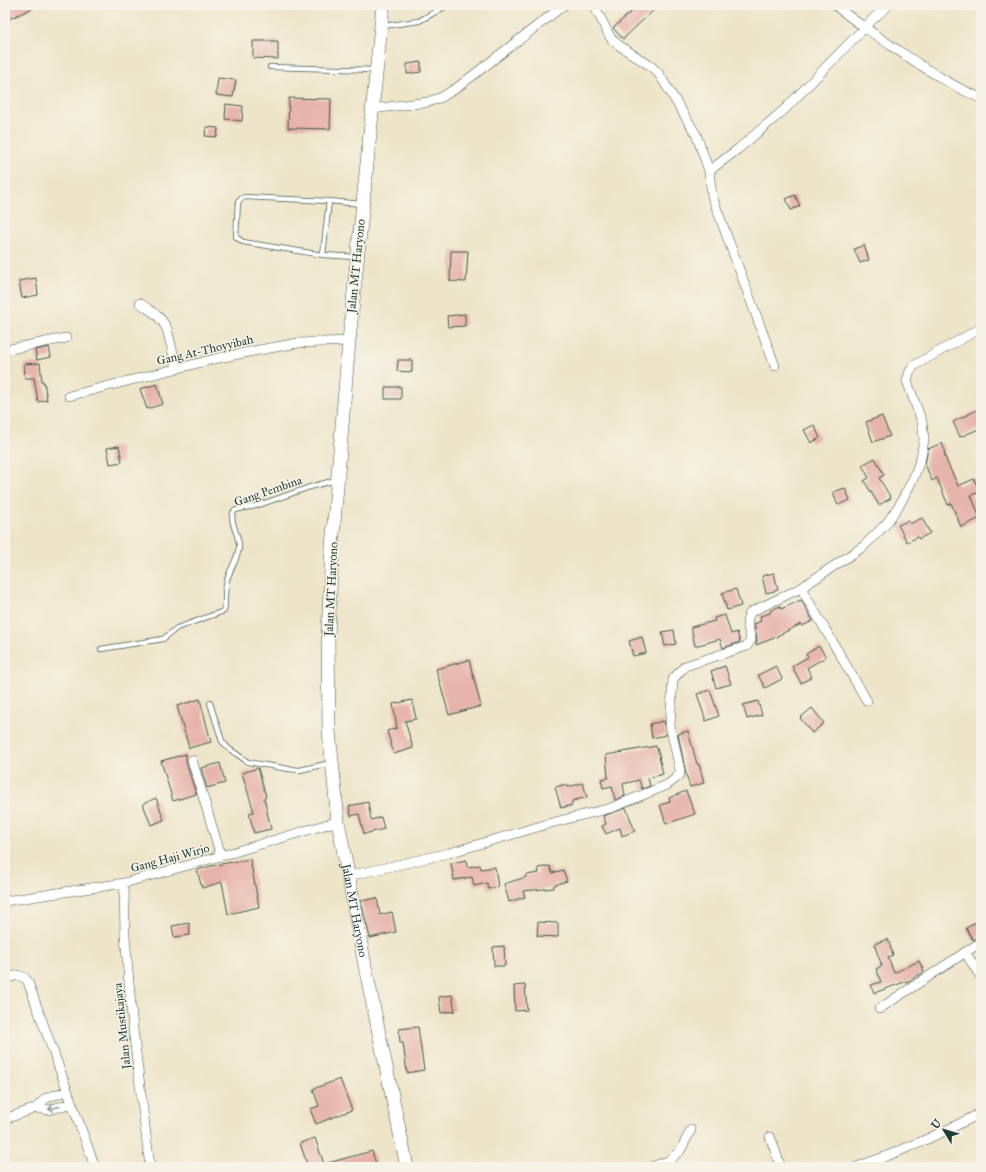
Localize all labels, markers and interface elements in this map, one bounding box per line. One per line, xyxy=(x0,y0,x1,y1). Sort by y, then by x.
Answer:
street label: Jalan MT Haryono xyxy=(344,218,369,316)
street label: Gang At-Thoyyibah xyxy=(155,332,255,369)
street label: Gang Pembina xyxy=(232,473,305,510)
street label: Jalan MT Haryono xyxy=(321,541,341,639)
street label: Gang Haji Wirjo xyxy=(129,841,211,876)
street label: Jalan MT Haryono xyxy=(338,861,370,958)
street label: Jalan Mustikajaya xyxy=(110,981,135,1072)
one-way arrow xyxy=(48,1105,61,1113)
north arrow xyxy=(924,1110,964,1150)
text: U xyxy=(929,1116,945,1132)

